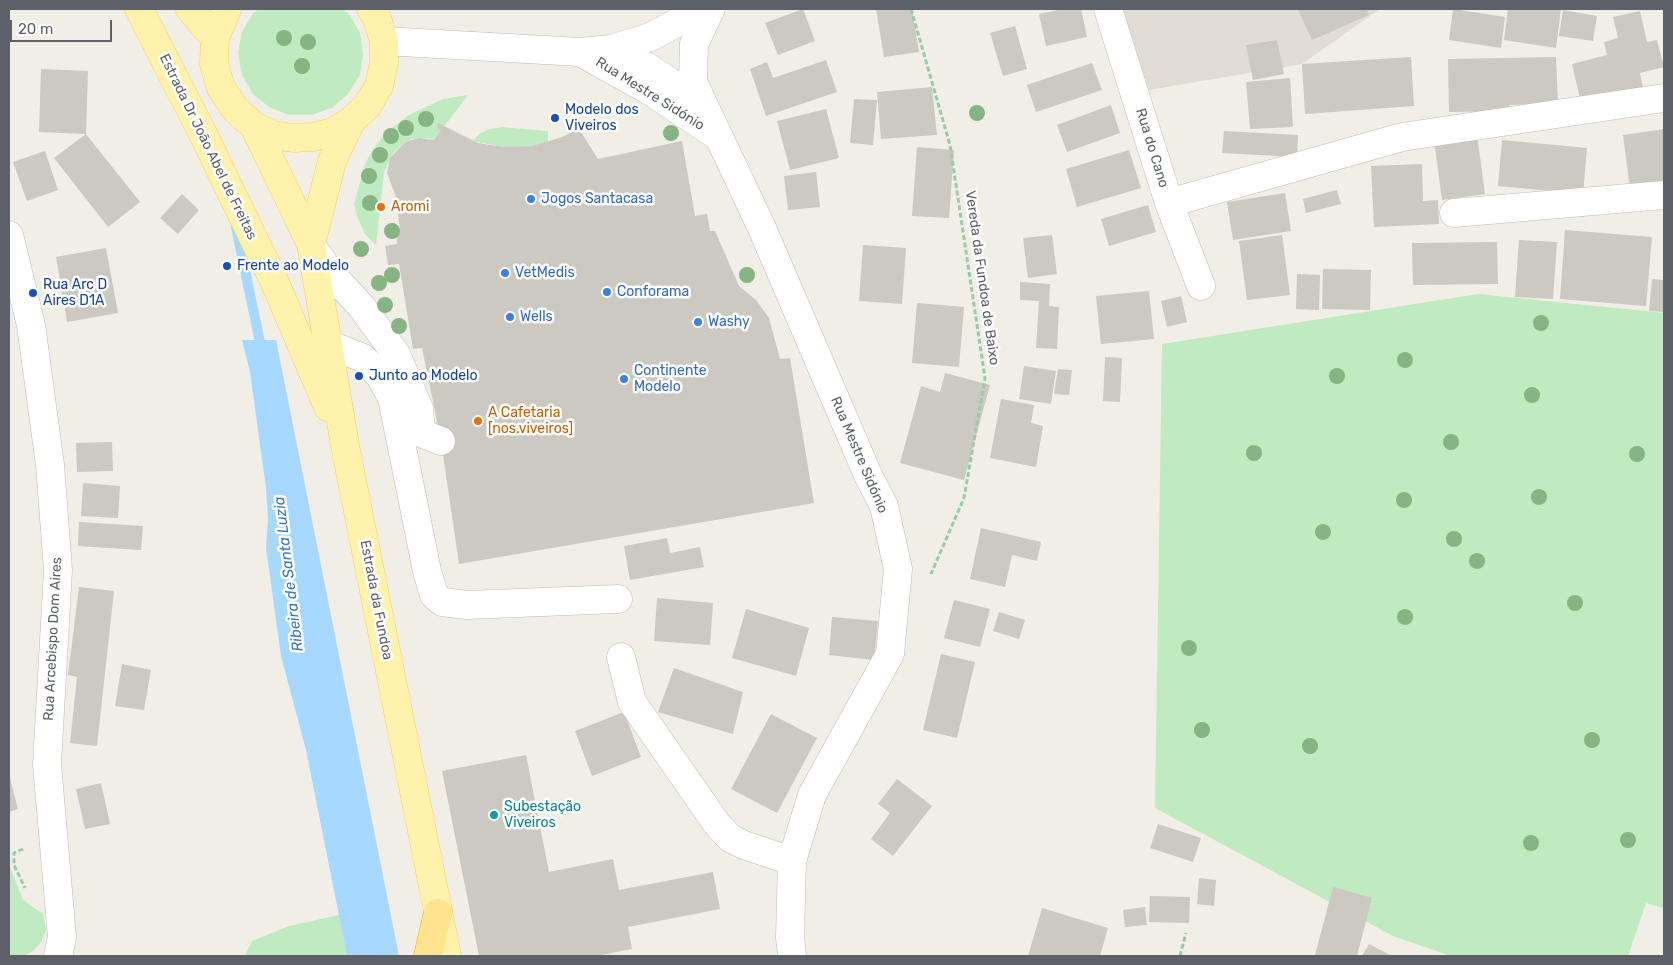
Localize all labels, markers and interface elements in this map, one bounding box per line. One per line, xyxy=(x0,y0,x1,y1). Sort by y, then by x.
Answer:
scale bar xyxy=(12,10,115,42)
text: 20 m xyxy=(18,20,53,38)
street label: Estrada Dr João Abel de Freitas xyxy=(156,51,260,243)
street label: Rua Mestre Sidónio xyxy=(592,54,708,134)
place label: Modelo dos Viveiros xyxy=(565,102,639,134)
street label: Rua do Cano xyxy=(1132,106,1172,190)
marker: Modelo dos Viveiros xyxy=(549,112,561,124)
street label: Vereda da Fundoa de Baixo xyxy=(961,190,1003,366)
place label: Jogos Santacasa xyxy=(541,191,653,207)
marker: Jogos Santacasa xyxy=(525,193,537,205)
place label: Aromi xyxy=(391,199,429,215)
marker: Aromi xyxy=(375,201,387,213)
place label: Frente ao Modelo xyxy=(237,258,349,274)
marker: Frente ao Modelo xyxy=(221,260,233,272)
place label: VetMedis xyxy=(515,265,575,281)
marker: VetMedis xyxy=(499,267,511,279)
place label: Rua Arc D Aires D1A xyxy=(43,277,107,310)
place label: Conforama xyxy=(617,284,689,300)
marker: Conforama xyxy=(601,286,613,298)
marker: Rua Arc D Aires D1A xyxy=(27,287,39,299)
place label: Wells xyxy=(520,309,553,325)
marker: Wells xyxy=(504,311,516,323)
place label: Washy xyxy=(708,314,750,330)
marker: Washy xyxy=(692,316,704,328)
place label: Continente Modelo xyxy=(634,363,707,396)
place label: Junto ao Modelo xyxy=(369,368,478,384)
marker: Junto ao Modelo xyxy=(353,370,365,382)
marker: Continente Modelo xyxy=(618,373,630,385)
street label: Rua Mestre Sidónio xyxy=(827,394,891,516)
place label: A Cafetaria [nos.viveiros] xyxy=(488,405,573,438)
marker: A Cafetaria [nos.viveiros] xyxy=(472,415,484,427)
water label: Ribeira de Santa Luzia xyxy=(271,495,307,653)
street label: Estrada da Fundoa xyxy=(356,539,396,661)
street label: Rua Arcebispo Dom Aires xyxy=(40,557,66,721)
place label: Subestação Viveiros xyxy=(504,799,581,832)
marker: Subestação Viveiros xyxy=(488,809,500,821)

